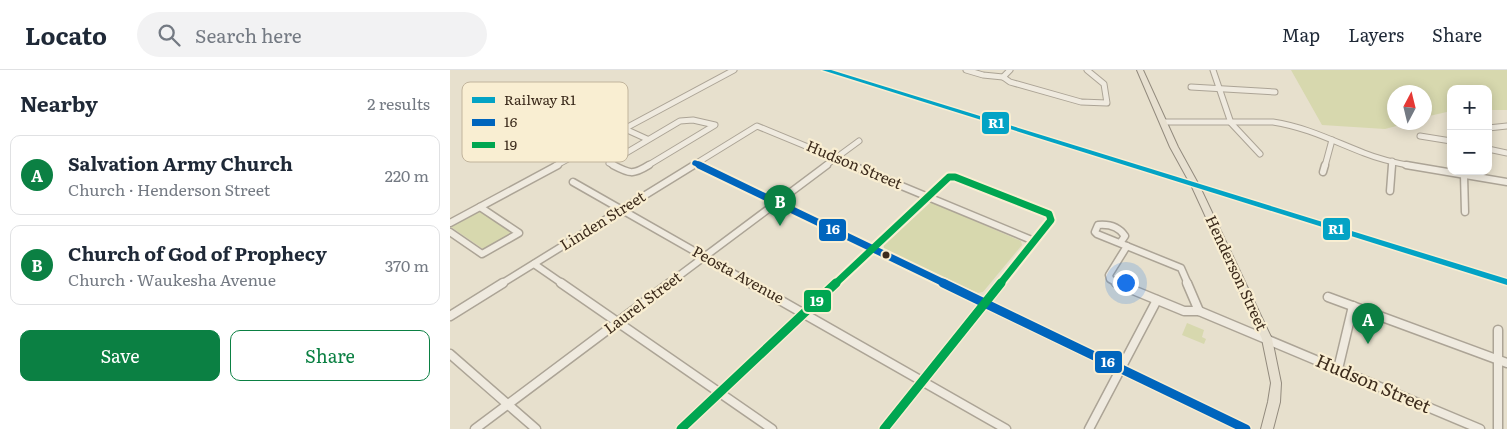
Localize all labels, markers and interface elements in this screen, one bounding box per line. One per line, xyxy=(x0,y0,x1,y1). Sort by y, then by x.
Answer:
search box xyxy=(137,12,487,57)
text: Locato xyxy=(25,17,107,52)
icon: search xyxy=(155,21,183,49)
text: Search here xyxy=(195,21,302,49)
text: Map xyxy=(1282,21,1320,48)
text: Layers xyxy=(1348,21,1404,48)
text: Share xyxy=(1432,21,1482,48)
legend xyxy=(462,82,628,162)
north arrow xyxy=(1387,85,1432,130)
map controls xyxy=(1447,85,1492,175)
button: + xyxy=(1447,85,1492,130)
text: Nearby xyxy=(20,87,98,118)
text: Railway R1 xyxy=(504,89,576,109)
text: 2 results xyxy=(367,91,430,115)
text: 16 xyxy=(504,111,518,131)
line badge: R1 xyxy=(981,111,1010,135)
text: R1 xyxy=(988,112,1004,132)
button: − xyxy=(1447,130,1492,175)
street label: Hudson Street xyxy=(803,133,906,194)
text: 19 xyxy=(504,134,517,154)
text: Salvation Army Church xyxy=(68,149,293,177)
text: A xyxy=(31,163,43,187)
text: 220 m xyxy=(385,163,429,187)
text: Church · Henderson Street xyxy=(68,177,270,201)
street label: Linden Street xyxy=(555,184,649,255)
pin: B xyxy=(764,185,796,226)
street label: Henderson Street xyxy=(1201,211,1274,334)
line badge: R1 xyxy=(1322,217,1351,241)
line badge: 16 xyxy=(818,218,847,242)
text: 16 xyxy=(826,218,840,238)
text: R1 xyxy=(1328,218,1344,238)
text: Church of God of Prophecy xyxy=(68,239,327,267)
street label: Peosta Avenue xyxy=(689,239,789,308)
unlabelled marker xyxy=(881,250,891,260)
text: B xyxy=(31,253,43,277)
text: 370 m xyxy=(385,253,429,277)
street label: Laurel Street xyxy=(598,265,686,339)
text: Church · Waukesha Avenue xyxy=(68,267,276,291)
your location xyxy=(1113,270,1139,296)
line badge: 19 xyxy=(803,289,832,313)
text: 19 xyxy=(810,290,824,310)
pin: A xyxy=(1352,303,1384,344)
button: Save xyxy=(20,330,220,381)
button: Share xyxy=(230,330,430,381)
street label: Hudson Street xyxy=(1312,346,1436,419)
line badge: 16 xyxy=(1094,350,1123,374)
text: 16 xyxy=(1101,351,1115,371)

